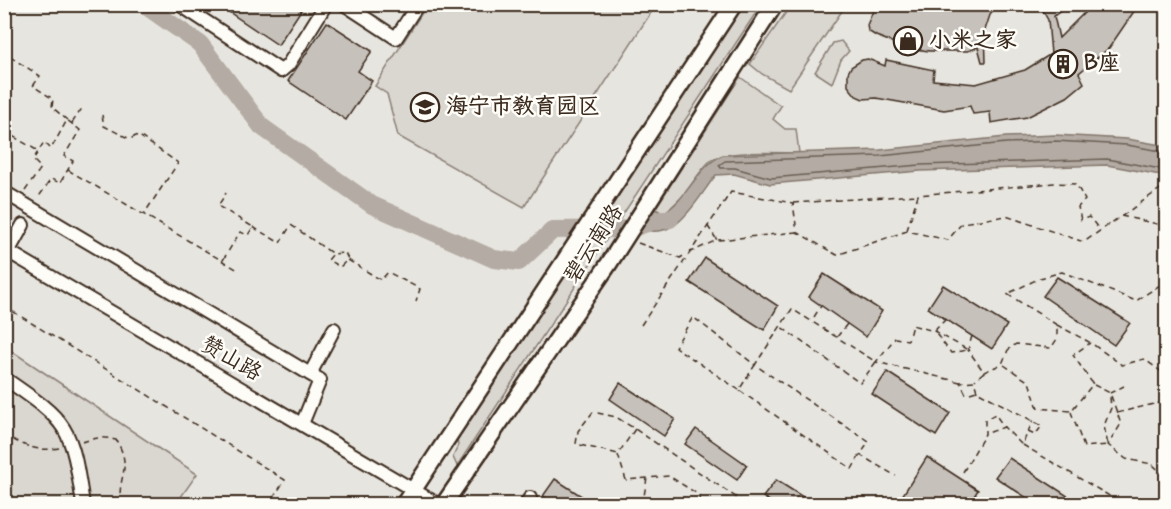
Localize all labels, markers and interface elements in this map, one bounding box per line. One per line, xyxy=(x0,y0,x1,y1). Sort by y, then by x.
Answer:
shop icon: 小米之家 xyxy=(892,25,924,57)
place label: 小米之家 xyxy=(929,27,1017,55)
building icon: B座 xyxy=(1047,48,1079,80)
place label: B座 xyxy=(1084,50,1120,78)
school or university icon: 海宁市教育园区 xyxy=(409,91,441,123)
place label: 海宁市教育园区 xyxy=(446,93,600,121)
street label: 碧云南路 xyxy=(558,199,630,289)
street label: 赞山路 xyxy=(195,330,267,388)

